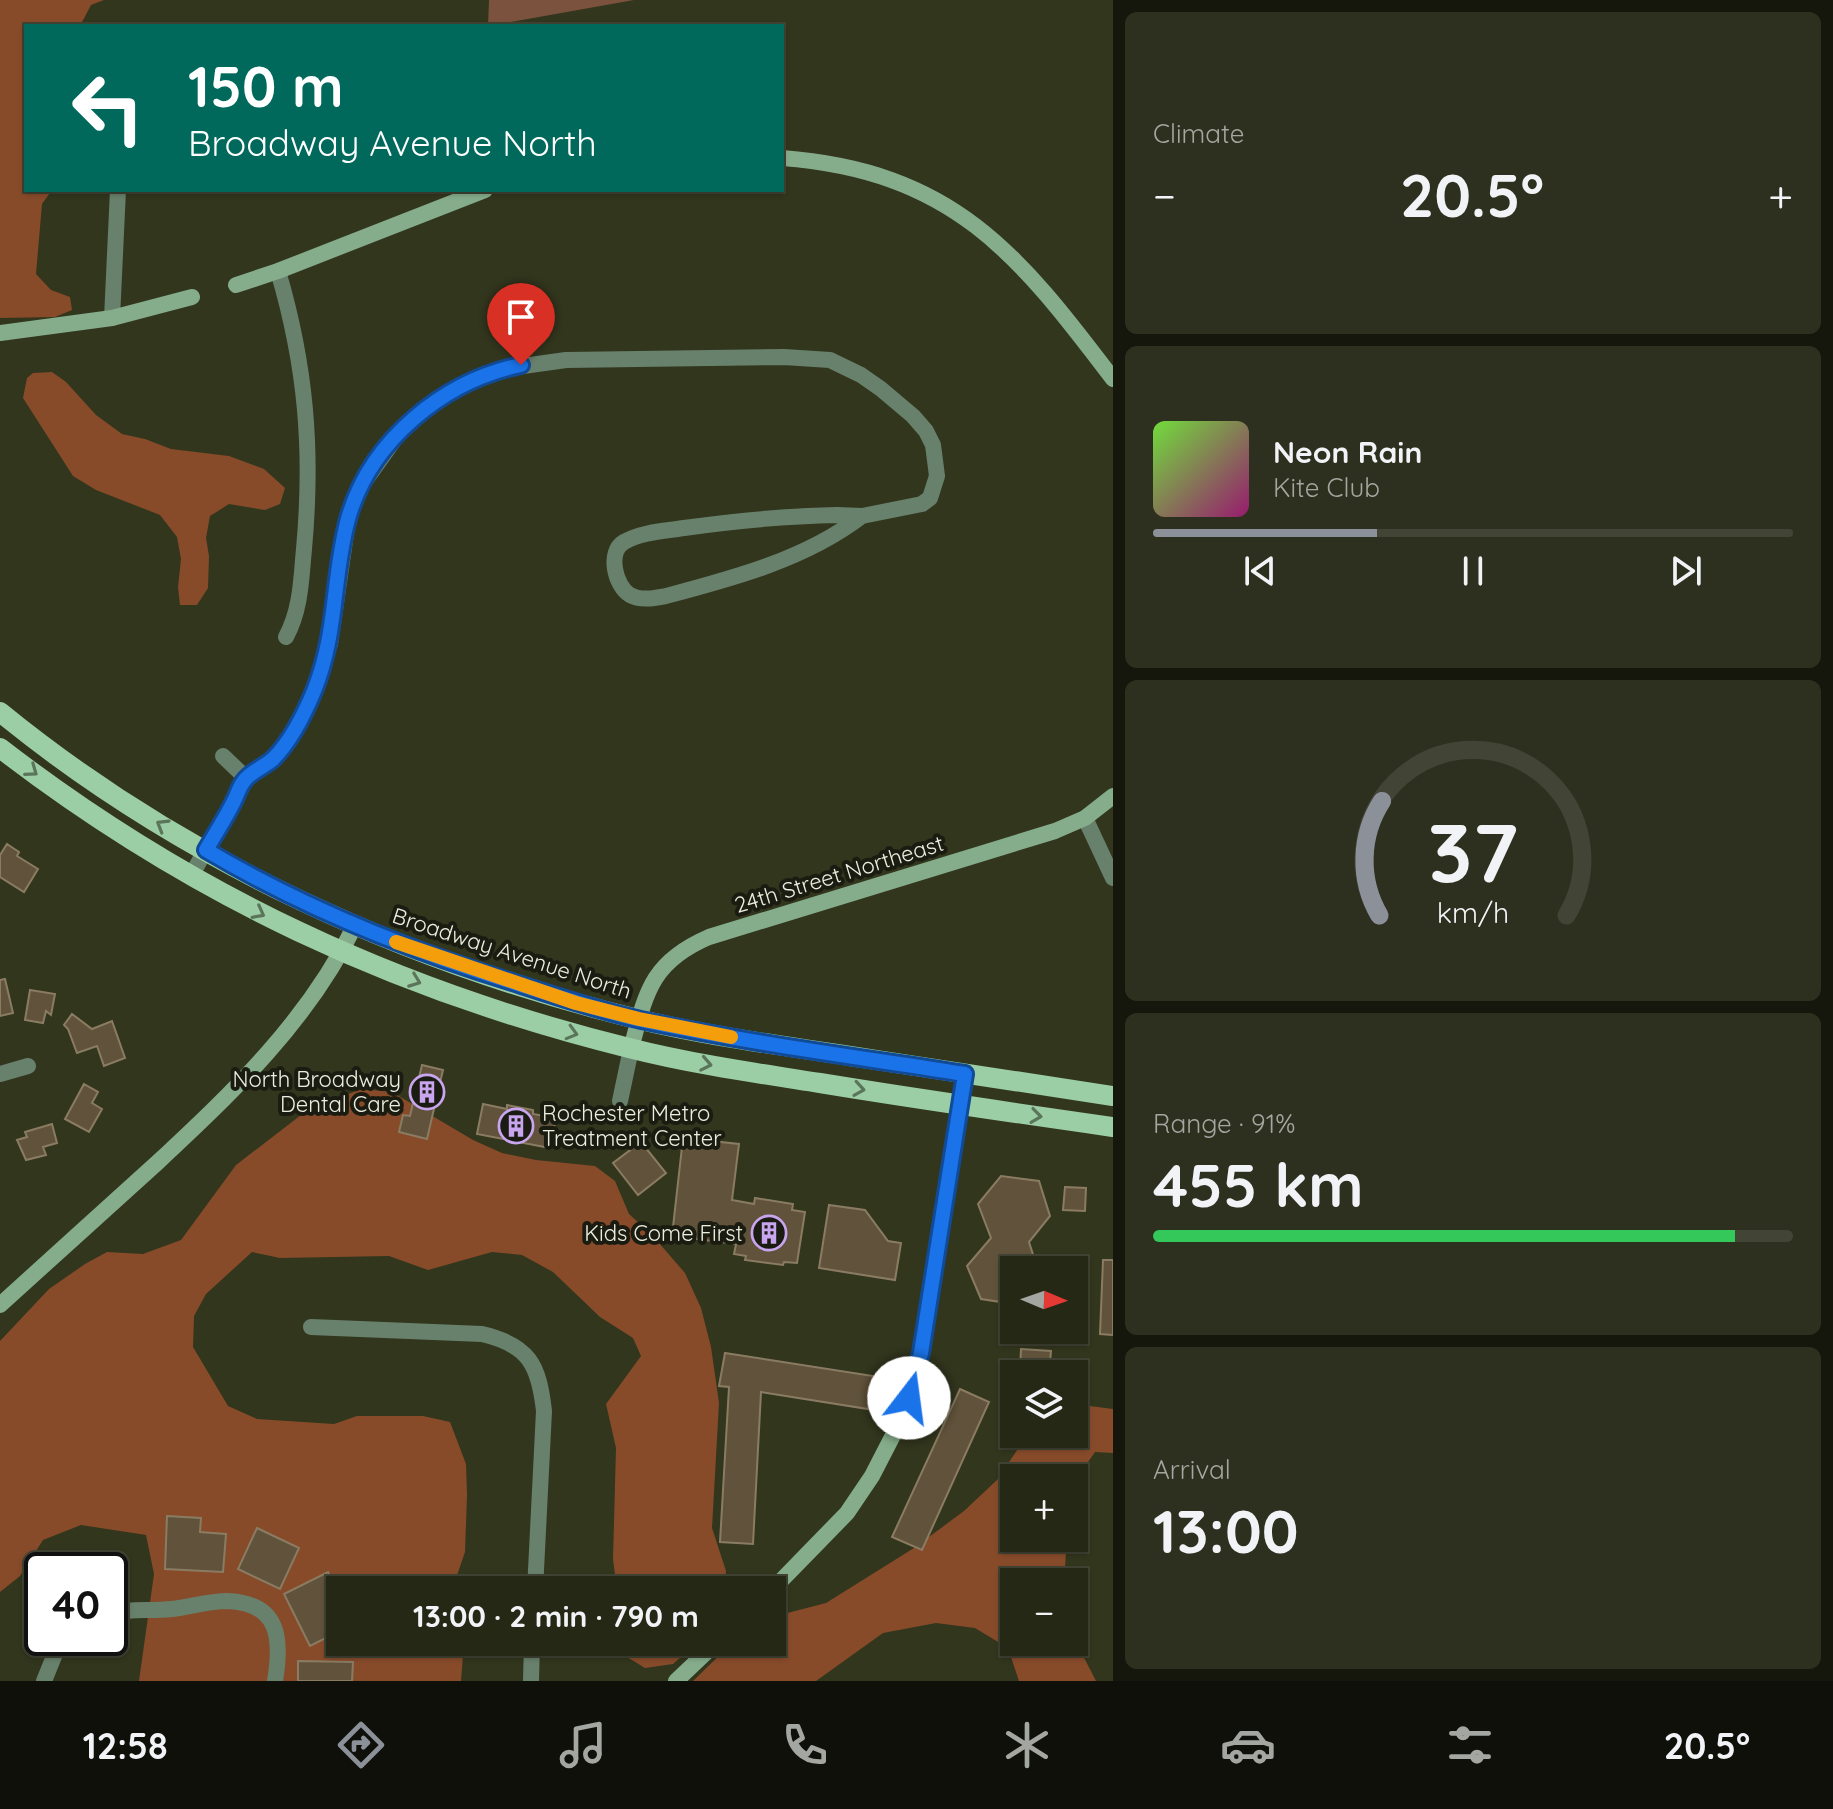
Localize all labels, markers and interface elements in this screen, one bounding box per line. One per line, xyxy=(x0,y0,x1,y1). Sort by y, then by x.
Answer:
text: 150 m xyxy=(188,51,344,121)
icon: left xyxy=(56,56,160,160)
text: Climate xyxy=(1153,117,1244,150)
text: Broadway Avenue North xyxy=(188,120,597,165)
text: 20.5° xyxy=(1400,157,1544,232)
text: − xyxy=(1153,168,1176,223)
text: + xyxy=(1768,168,1793,223)
pin xyxy=(487,283,555,365)
icon: arrive xyxy=(499,295,543,339)
text: Neon Rain xyxy=(1273,433,1422,471)
text: Kite Club xyxy=(1273,471,1380,504)
icon: previous xyxy=(1238,549,1282,593)
icon: pause xyxy=(1451,549,1495,593)
icon: next xyxy=(1664,549,1708,593)
one-way arrow xyxy=(23,762,37,776)
text: 37 xyxy=(1428,799,1518,903)
one-way arrow xyxy=(156,819,171,835)
street label: 24th Street Northeast xyxy=(731,829,947,919)
text: km/h xyxy=(1437,895,1509,931)
street label: Broadway Avenue North xyxy=(389,901,635,1005)
one-way arrow xyxy=(251,903,266,918)
one-way arrow xyxy=(407,971,421,988)
one-way arrow xyxy=(564,1024,578,1040)
one-way arrow xyxy=(700,1055,713,1072)
place label: North Broadway Dental Care xyxy=(233,1065,401,1118)
building icon: North Broadway Dental Care xyxy=(408,1073,446,1111)
one-way arrow xyxy=(852,1080,866,1097)
place label: Rochester Metro Treatment Center xyxy=(542,1099,722,1152)
building icon: Rochester Metro Treatment Center xyxy=(497,1107,535,1145)
one-way arrow xyxy=(1030,1107,1043,1124)
text: Range · 91% xyxy=(1153,1107,1295,1140)
text: 455 km xyxy=(1153,1147,1364,1222)
building icon: Kids Come First xyxy=(750,1214,788,1252)
place label: Kids Come First xyxy=(584,1219,743,1247)
north arrow xyxy=(1000,1256,1088,1344)
map controls xyxy=(1000,1256,1088,1656)
position arrow xyxy=(867,1356,951,1440)
button: layers xyxy=(1000,1360,1088,1448)
text: Arrival xyxy=(1153,1453,1231,1486)
button: + xyxy=(1000,1464,1088,1552)
text: 13:00 xyxy=(1153,1493,1299,1568)
speed limit sign: 40 xyxy=(24,1552,128,1656)
button: − xyxy=(1000,1568,1088,1656)
text: 13:00 · 2 min · 790 m xyxy=(413,1597,699,1635)
icon: directions xyxy=(333,1717,389,1773)
icon: music xyxy=(555,1717,611,1773)
icon: phone xyxy=(777,1717,833,1773)
icon: climate xyxy=(999,1717,1055,1773)
icon: car xyxy=(1220,1717,1276,1773)
icon: filters xyxy=(1442,1717,1498,1773)
text: 12:58 xyxy=(83,1723,168,1768)
text: 20.5° xyxy=(1664,1723,1750,1768)

